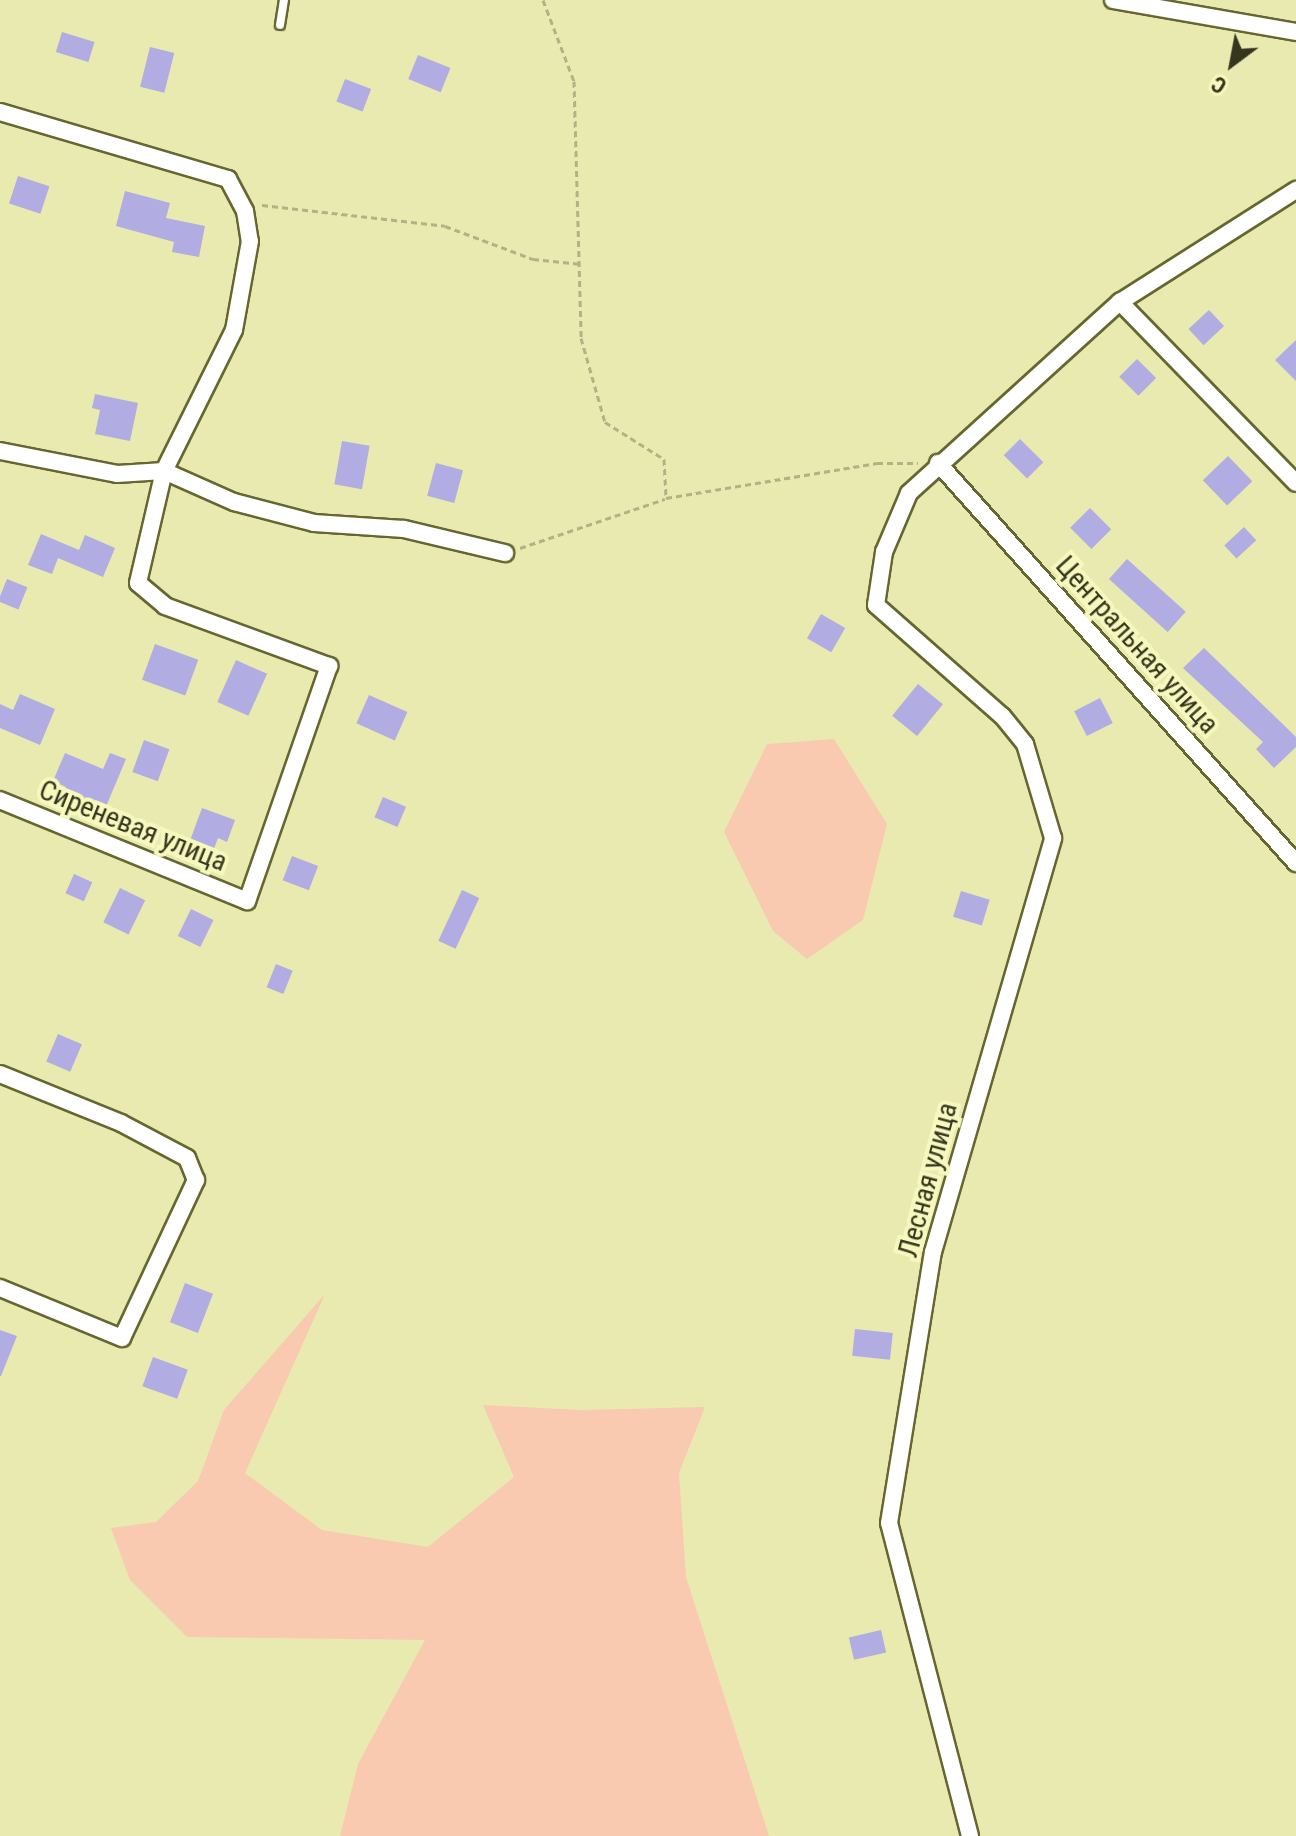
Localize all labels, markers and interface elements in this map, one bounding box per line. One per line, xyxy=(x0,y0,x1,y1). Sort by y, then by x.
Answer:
north arrow xyxy=(1192,24,1272,104)
text: С xyxy=(1207,71,1231,99)
street label: Центральная улица xyxy=(1048,549,1226,741)
street label: Сиреневая улица xyxy=(34,773,232,879)
street label: Лесная улица xyxy=(891,1099,965,1261)

